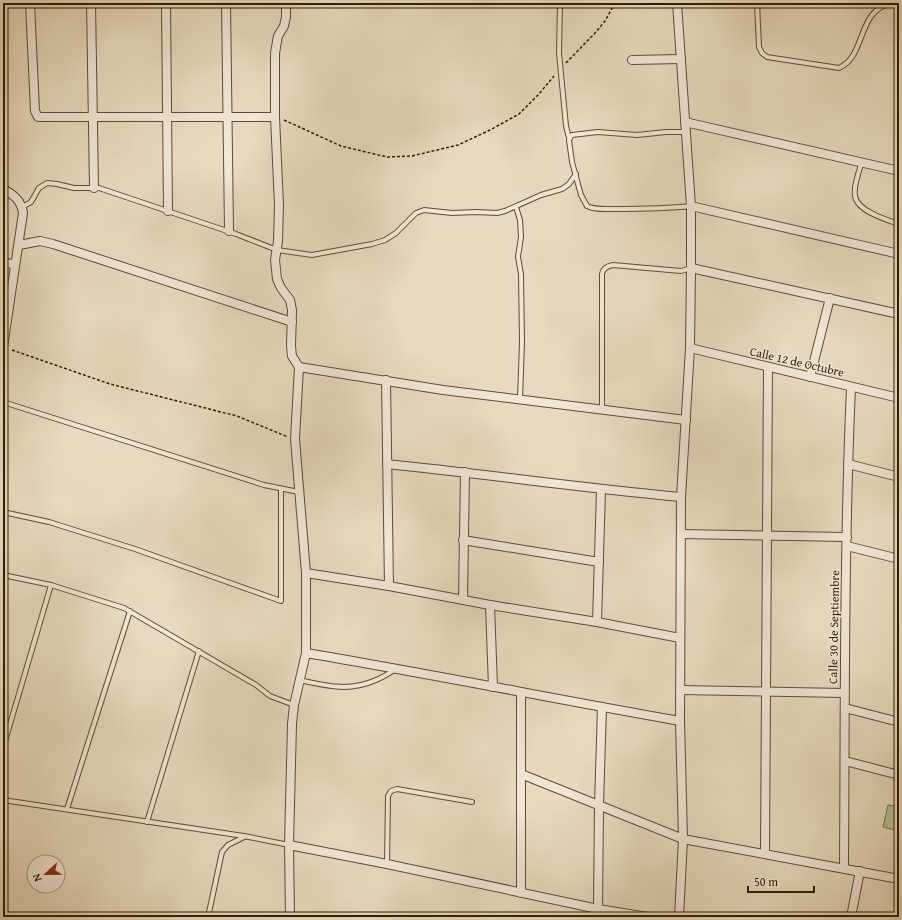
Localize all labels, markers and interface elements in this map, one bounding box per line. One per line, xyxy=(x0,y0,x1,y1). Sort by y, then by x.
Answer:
street label: Calle 12 de Octubre xyxy=(748,342,846,381)
street label: Calle 30 de Septiembre xyxy=(824,570,843,684)
north arrow xyxy=(26,854,66,894)
scale bar xyxy=(748,868,814,894)
text: N xyxy=(28,871,46,884)
text: 50 m xyxy=(754,873,778,890)

